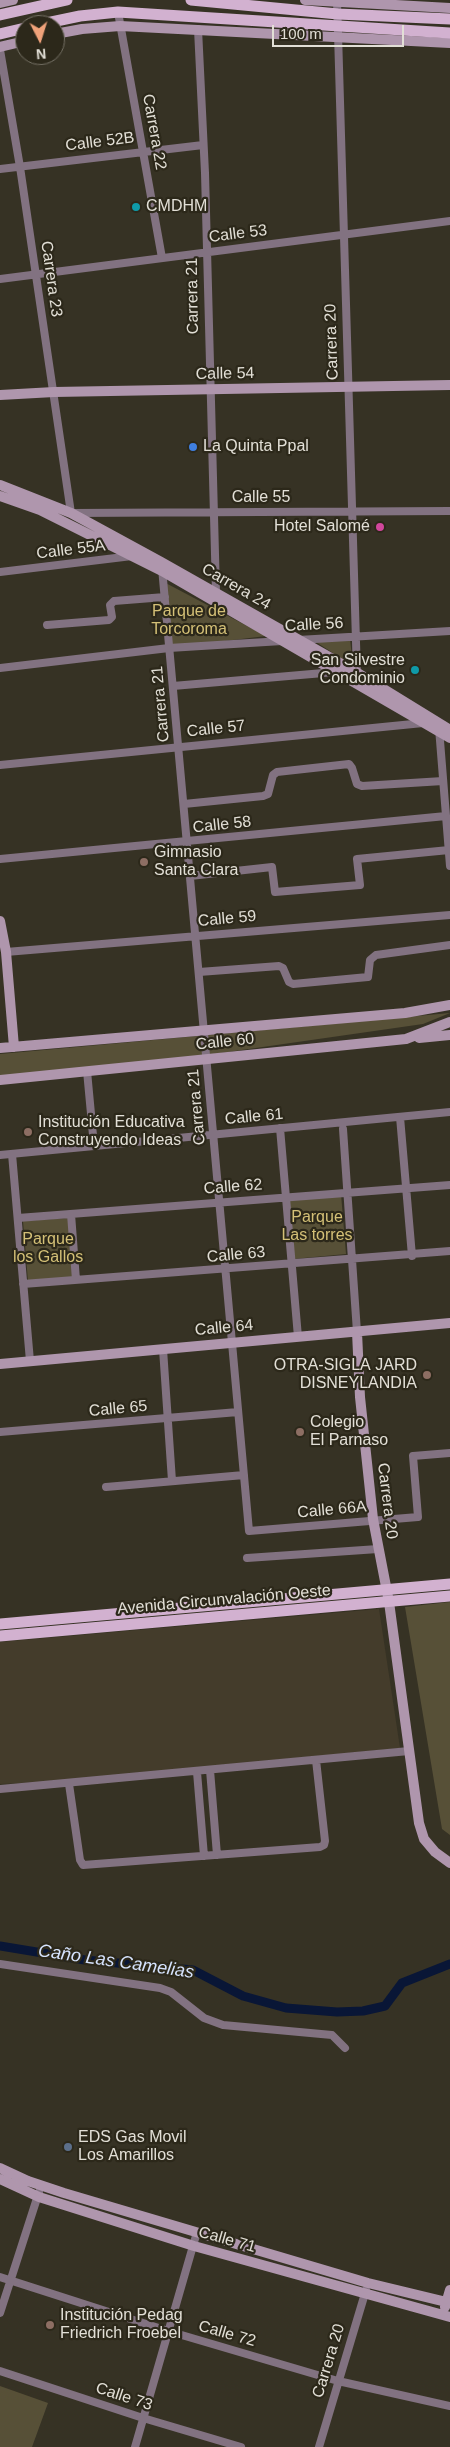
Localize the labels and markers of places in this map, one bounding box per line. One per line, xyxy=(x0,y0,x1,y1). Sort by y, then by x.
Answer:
place label: CMDHM xyxy=(146,197,207,217)
marker: CMDHM xyxy=(130,201,142,213)
place label: La Quinta Ppal xyxy=(203,437,309,457)
marker: La Quinta Ppal xyxy=(187,441,199,453)
place label: Hotel Salomé xyxy=(274,517,370,537)
marker: Hotel Salomé xyxy=(374,521,386,533)
place label: San Silvestre Condominio xyxy=(311,651,405,689)
marker: San Silvestre Condominio xyxy=(409,664,421,676)
place label: Gimnasio Santa Clara xyxy=(154,843,238,881)
marker: Gimnasio Santa Clara xyxy=(138,856,150,868)
place label: Institución Educativa Construyendo Ideas xyxy=(38,1113,185,1151)
marker: Institución Educativa Construyendo Ideas xyxy=(22,1126,34,1138)
place label: OTRA-SIGLA JARD DISNEYLANDIA xyxy=(274,1356,417,1394)
marker: OTRA-SIGLA JARD DISNEYLANDIA xyxy=(421,1369,433,1381)
place label: Colegio El Parnaso xyxy=(310,1413,388,1451)
marker: Colegio El Parnaso xyxy=(294,1426,306,1438)
place label: EDS Gas Movil Los Amarillos xyxy=(78,2128,186,2166)
marker: EDS Gas Movil Los Amarillos xyxy=(62,2141,74,2153)
place label: Institución Pedag Friedrich Froebel xyxy=(60,2306,183,2344)
marker: Institución Pedag Friedrich Froebel xyxy=(44,2319,56,2331)

